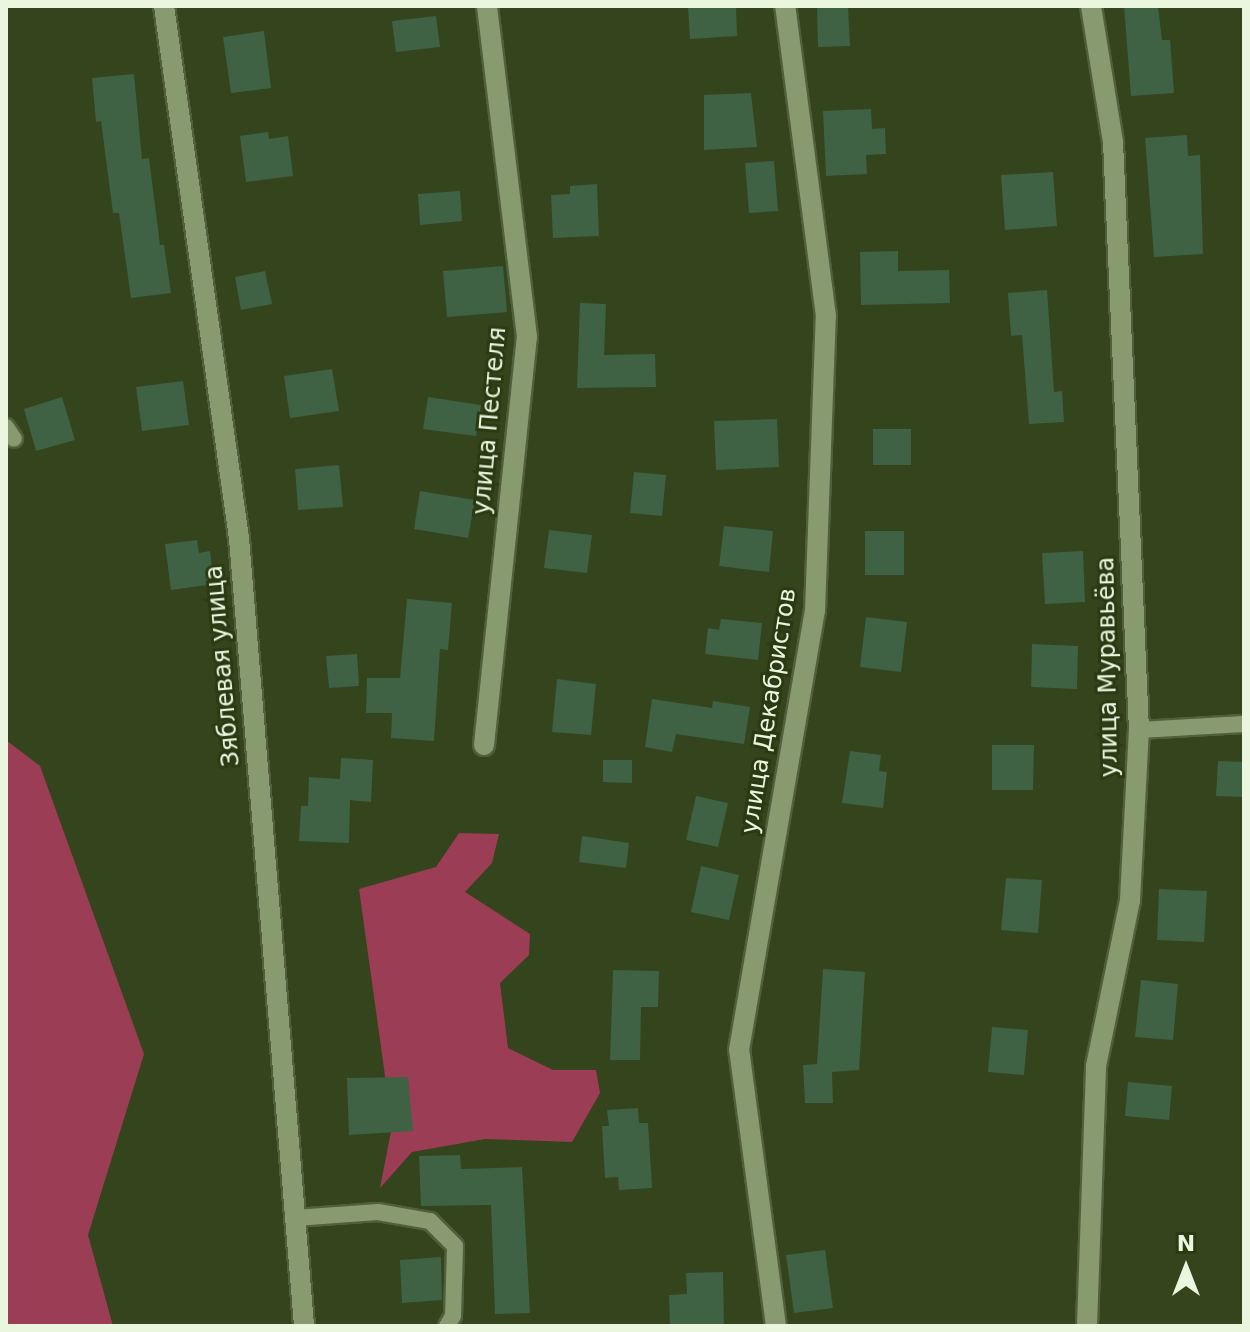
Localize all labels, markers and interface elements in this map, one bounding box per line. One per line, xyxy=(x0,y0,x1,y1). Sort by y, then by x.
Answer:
street label: улица Пестеля xyxy=(467,326,513,516)
street label: улица Муравьёва xyxy=(1092,556,1124,778)
street label: Зяблевая улица xyxy=(200,564,246,768)
street label: улица Декабристов xyxy=(735,586,803,836)
north arrow xyxy=(1146,1228,1226,1308)
text: N xyxy=(1177,1231,1195,1256)

